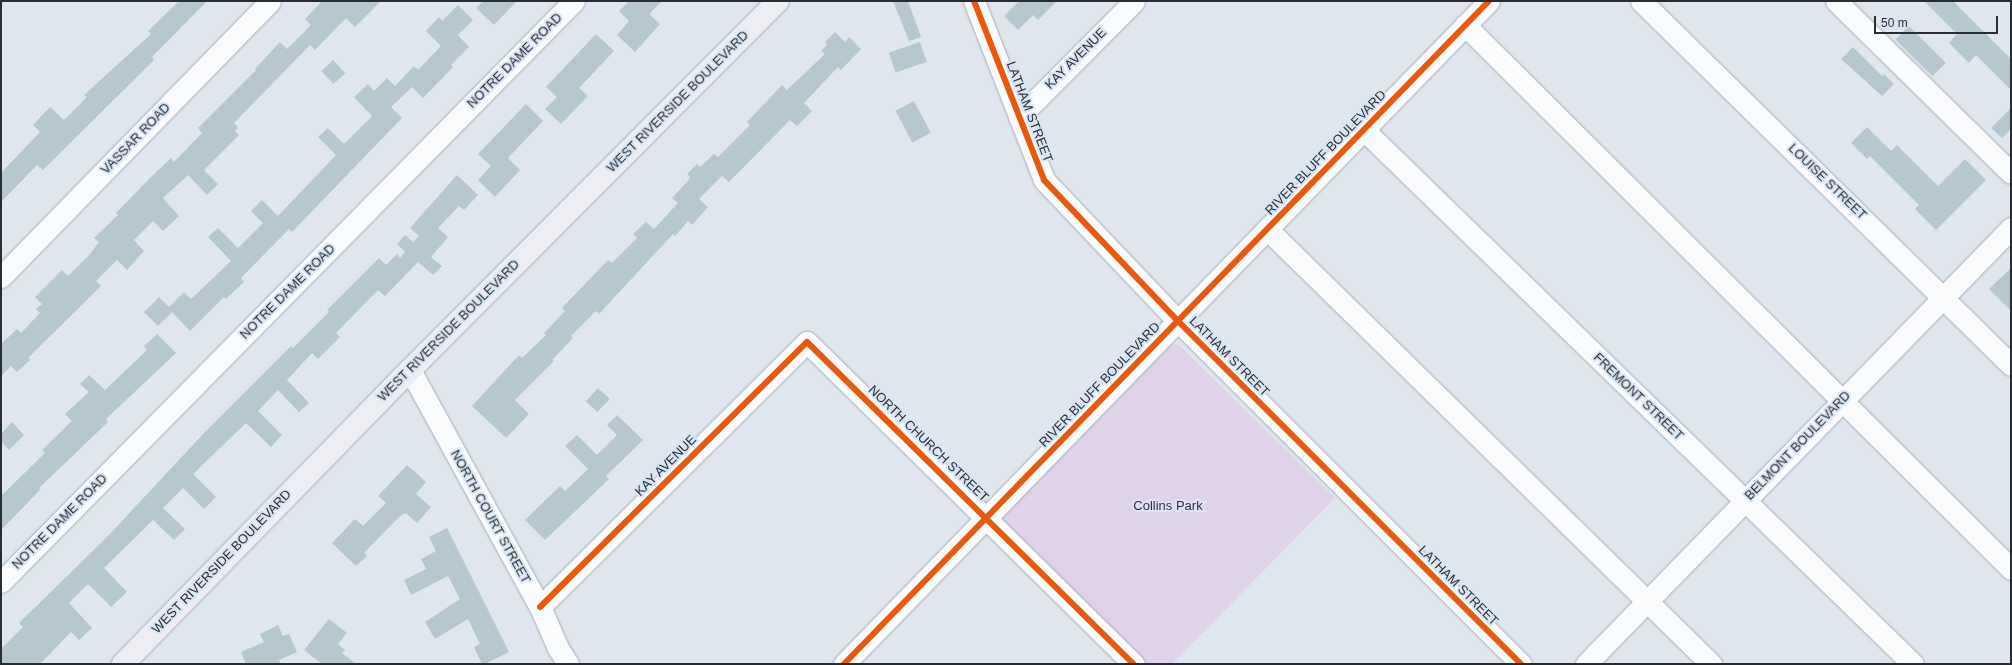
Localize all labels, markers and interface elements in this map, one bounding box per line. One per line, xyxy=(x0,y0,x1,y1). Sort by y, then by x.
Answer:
scale bar xyxy=(1876,8,2000,34)
street label: NOTRE DAME ROAD xyxy=(464,10,566,112)
text: 50 m xyxy=(1881,16,1908,30)
street label: KAY AVENUE xyxy=(1042,25,1110,93)
street label: WEST RIVERSIDE BOULEVARD xyxy=(604,28,752,176)
street label: LATHAM STREET xyxy=(1003,59,1055,165)
street label: RIVER BLUFF BOULEVARD xyxy=(1262,87,1390,219)
street label: VASSAR ROAD xyxy=(98,100,174,178)
street label: LOUISE STREET xyxy=(1785,141,1869,223)
street label: NOTRE DAME ROAD xyxy=(237,241,339,343)
street label: WEST RIVERSIDE BOULEVARD xyxy=(375,257,523,405)
street label: LATHAM STREET xyxy=(1186,314,1272,400)
street label: RIVER BLUFF BOULEVARD xyxy=(1036,319,1164,451)
street label: FREMONT STREET xyxy=(1590,350,1686,444)
street label: NORTH CHURCH STREET xyxy=(865,383,991,505)
street label: BELMONT BOULEVARD xyxy=(1742,388,1854,504)
street label: KAY AVENUE xyxy=(632,432,700,500)
street label: NORTH COURT STREET xyxy=(447,447,533,587)
street label: NOTRE DAME ROAD xyxy=(9,471,111,573)
street label: WEST RIVERSIDE BOULEVARD xyxy=(149,487,295,637)
park label: Collins Park xyxy=(1133,498,1203,514)
street label: LATHAM STREET xyxy=(1415,543,1501,629)

